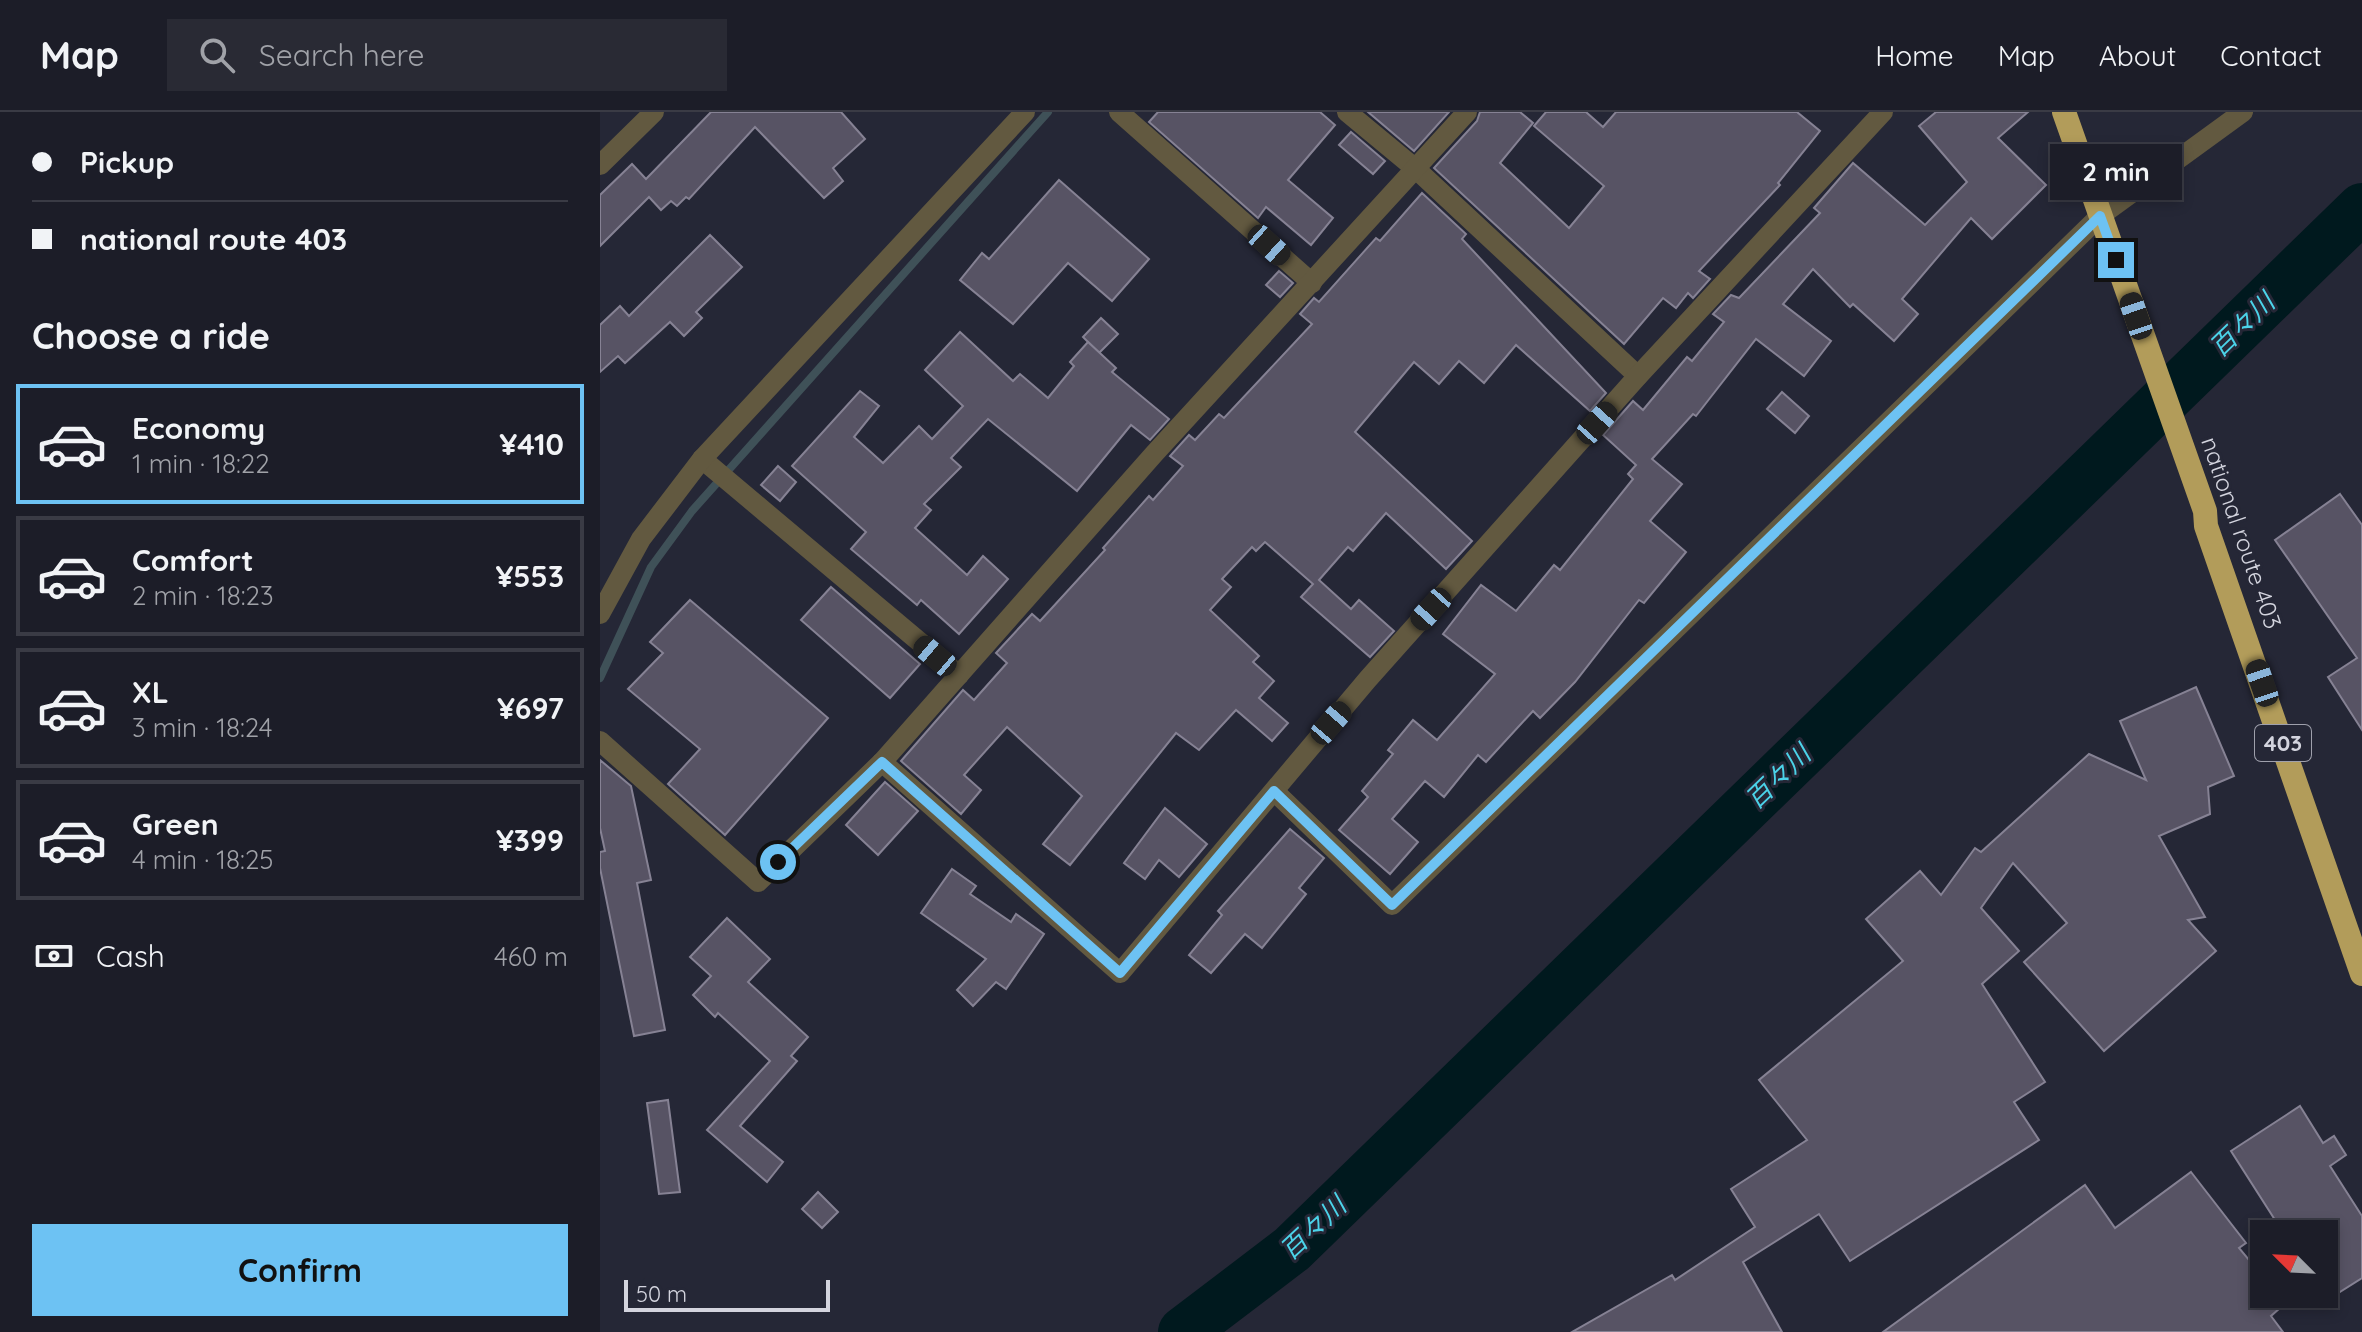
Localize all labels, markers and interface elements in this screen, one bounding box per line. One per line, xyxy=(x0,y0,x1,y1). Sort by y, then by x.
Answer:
search box xyxy=(167,19,727,91)
text: Map xyxy=(40,31,119,79)
icon: search xyxy=(195,33,239,77)
text: Search here xyxy=(259,36,424,74)
text: Home xyxy=(1875,38,1954,73)
text: Map xyxy=(1998,38,2055,73)
text: About xyxy=(2099,38,2176,73)
text: Contact xyxy=(2220,38,2322,73)
text: Pickup xyxy=(80,143,174,181)
callout: 2 min xyxy=(2050,144,2182,200)
text: 2 min xyxy=(2082,155,2150,188)
text: national route 403 xyxy=(80,220,347,258)
car xyxy=(1243,220,1295,270)
route end xyxy=(2098,242,2134,278)
water label: 百々川 xyxy=(2202,284,2283,364)
car xyxy=(2117,289,2155,343)
text: Choose a ride xyxy=(32,313,270,358)
car xyxy=(1572,397,1622,449)
icon: car xyxy=(36,408,108,480)
text: Economy xyxy=(132,409,265,447)
text: ¥410 xyxy=(499,425,564,463)
street label: national route 403 xyxy=(2195,433,2289,633)
text: 1 min · 18:22 xyxy=(132,447,270,480)
icon: car xyxy=(36,540,108,612)
text: Comfort xyxy=(132,541,253,579)
text: ¥553 xyxy=(495,557,564,595)
text: 2 min · 18:23 xyxy=(132,579,274,612)
car xyxy=(1406,583,1456,635)
car xyxy=(909,631,961,681)
car xyxy=(2243,656,2281,710)
icon: car xyxy=(36,672,108,744)
text: XL xyxy=(132,673,169,711)
text: ¥697 xyxy=(497,689,564,727)
car xyxy=(1306,697,1356,749)
text: 3 min · 18:24 xyxy=(132,711,273,744)
road number: 403 xyxy=(2255,725,2311,761)
water label: 百々川 xyxy=(1738,736,1819,816)
icon: car xyxy=(36,804,108,876)
text: Green xyxy=(132,805,219,843)
text: ¥399 xyxy=(496,821,564,859)
text: 4 min · 18:25 xyxy=(132,843,273,876)
route start xyxy=(760,844,796,880)
icon: cash xyxy=(32,934,76,978)
text: Cash xyxy=(96,937,165,975)
text: 460 m xyxy=(494,940,568,973)
water label: 百々川 xyxy=(1273,1187,1355,1266)
north arrow xyxy=(2250,1220,2338,1308)
map controls xyxy=(2250,1220,2338,1308)
button: Confirm xyxy=(32,1224,568,1316)
scale bar xyxy=(624,1276,830,1312)
text: 50 m xyxy=(636,1280,687,1308)

